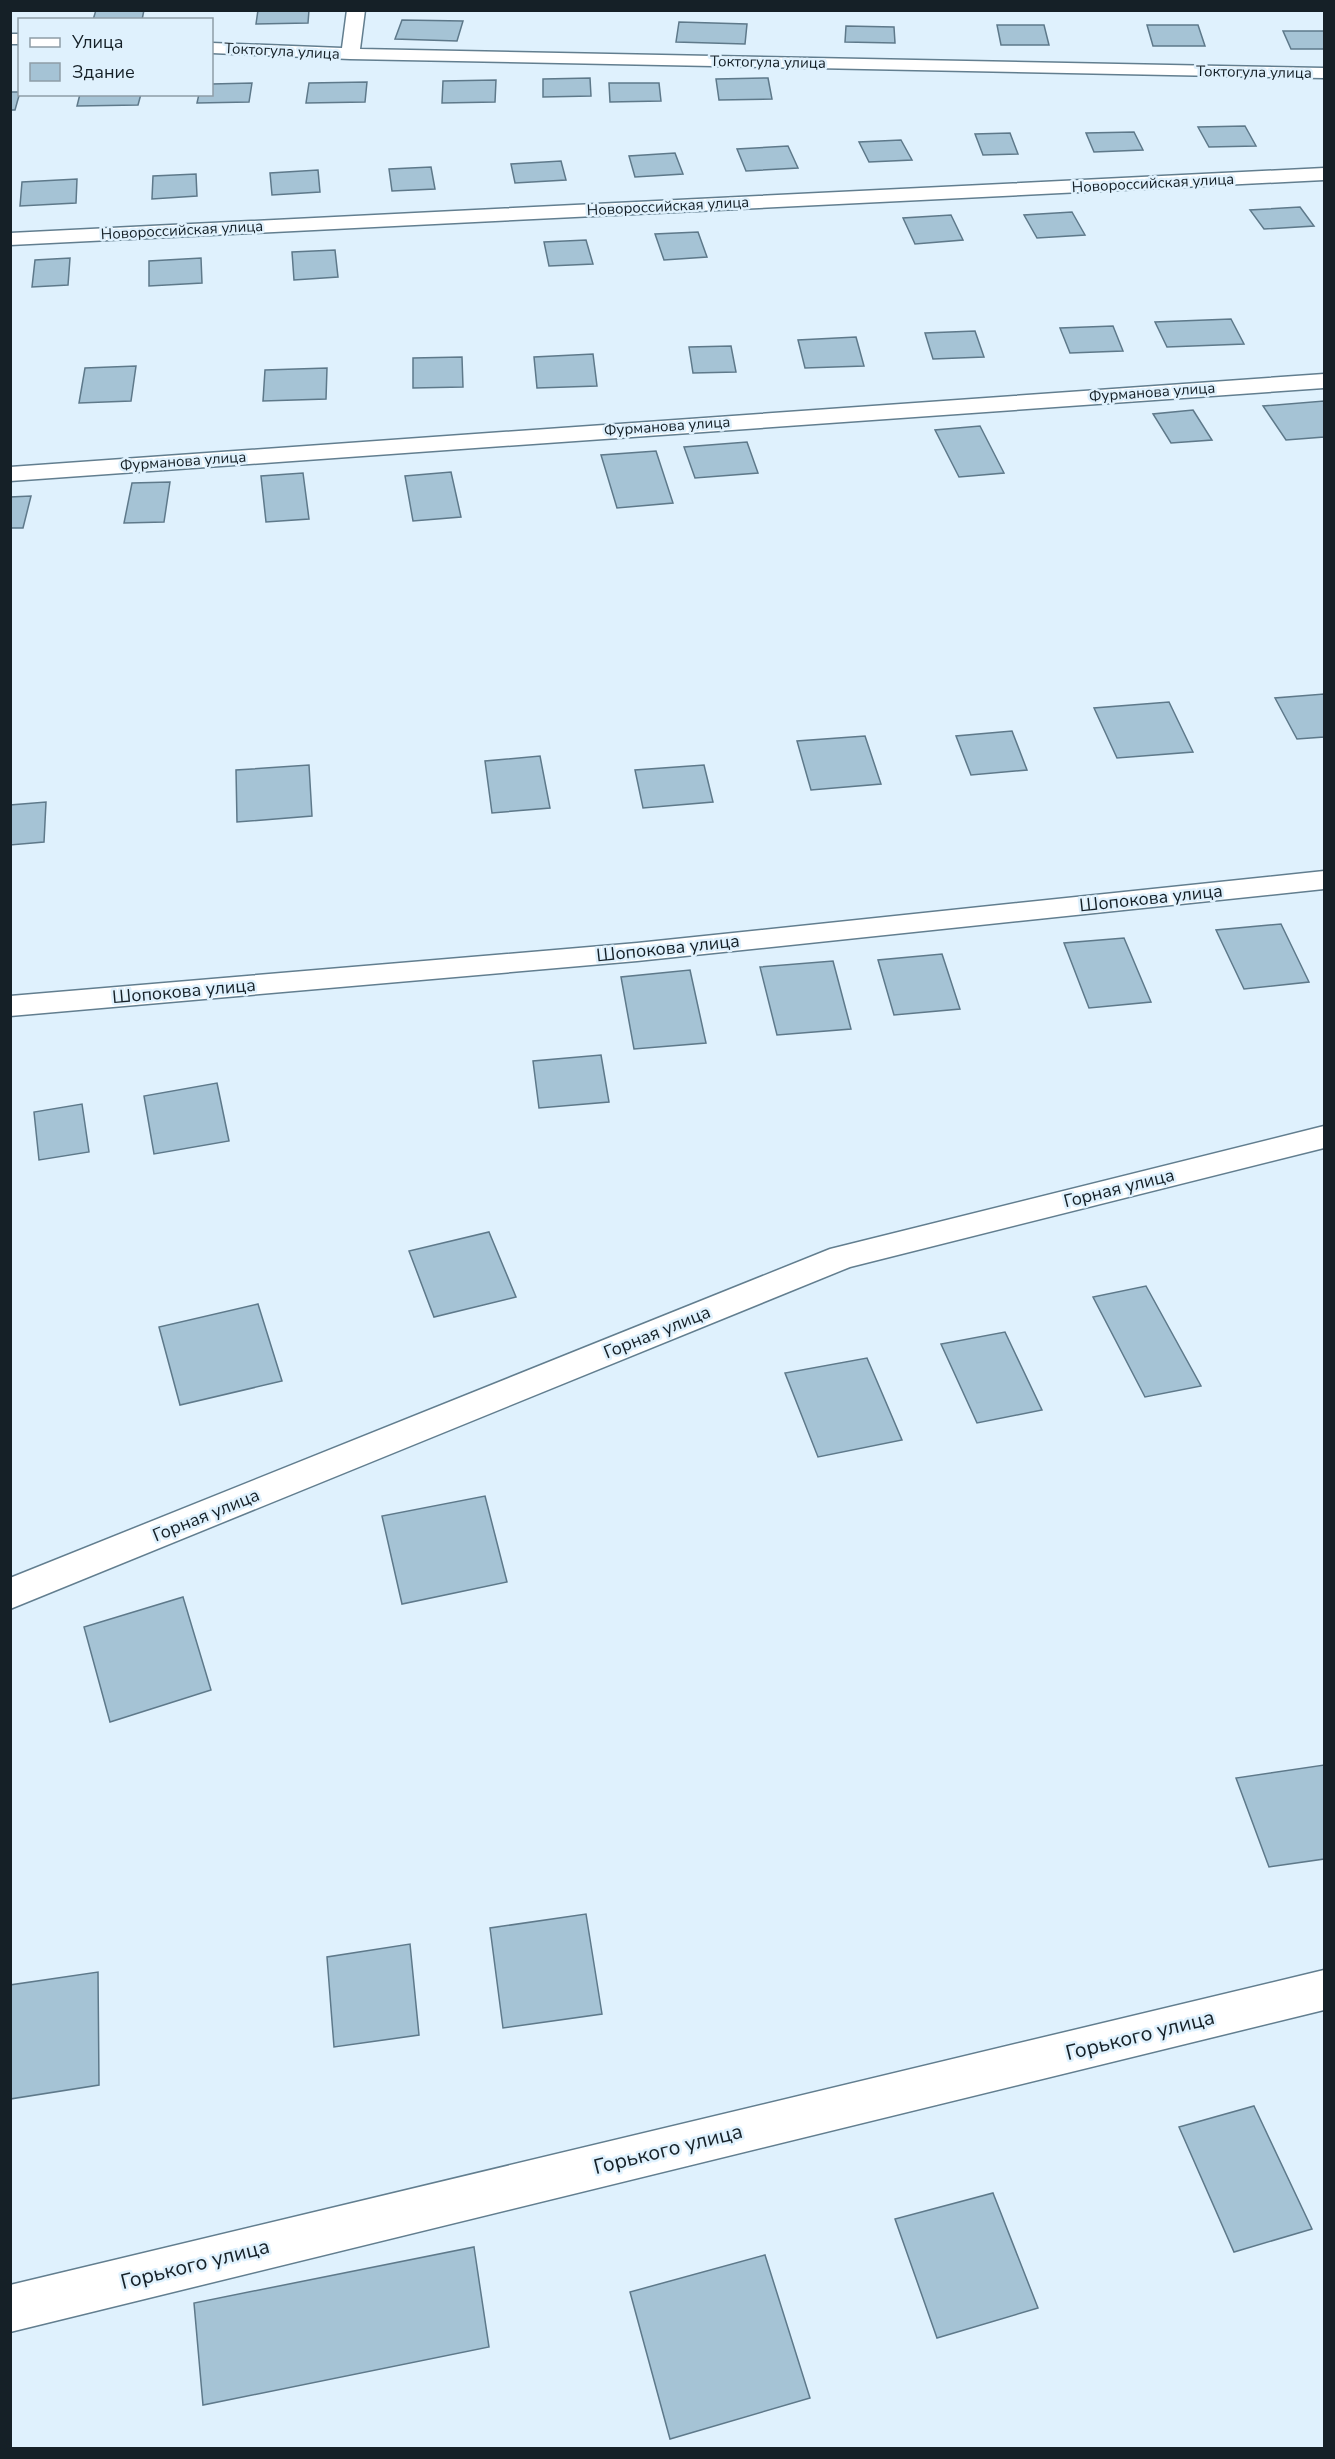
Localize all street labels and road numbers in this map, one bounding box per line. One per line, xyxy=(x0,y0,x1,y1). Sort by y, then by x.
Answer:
street label: Токтогула улица xyxy=(224,38,340,64)
street label: Токтогула улица xyxy=(710,51,826,73)
street label: Токтогула улица xyxy=(1196,61,1312,83)
street label: Новороссийская улица xyxy=(1071,169,1235,197)
street label: Новороссийская улица xyxy=(586,192,750,220)
street label: Новороссийская улица xyxy=(100,216,264,244)
street label: Фурманова улица xyxy=(1088,378,1216,406)
street label: Фурманова улица xyxy=(603,412,731,440)
street label: Фурманова улица xyxy=(119,447,247,475)
street label: Шопокова улица xyxy=(1078,879,1224,917)
street label: Шопокова улица xyxy=(595,929,741,967)
street label: Шопокова улица xyxy=(111,973,257,1009)
street label: Горная улица xyxy=(1061,1163,1177,1213)
street label: Горная улица xyxy=(600,1300,714,1364)
street label: Горная улица xyxy=(149,1483,263,1547)
street label: Горького улица xyxy=(1063,2003,1217,2067)
street label: Горького улица xyxy=(591,2117,745,2181)
street label: Горького улица xyxy=(118,2232,272,2296)

